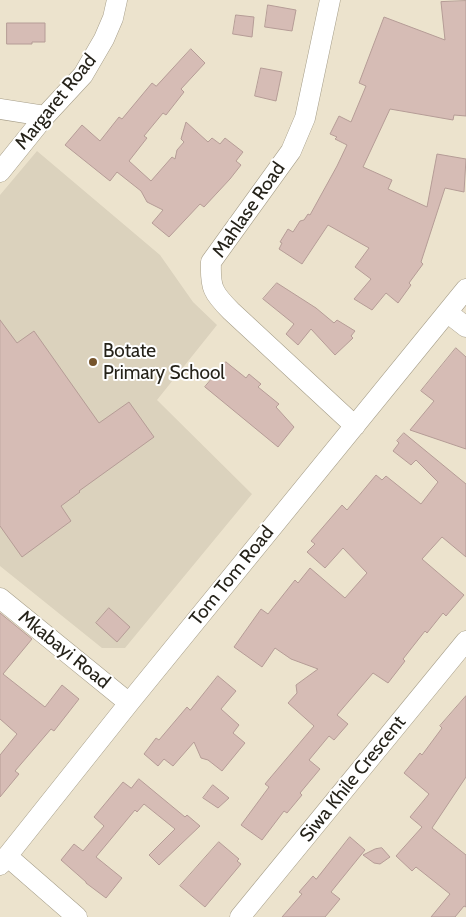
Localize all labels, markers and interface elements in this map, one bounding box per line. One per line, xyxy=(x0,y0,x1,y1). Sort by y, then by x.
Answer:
street label: Margaret Road xyxy=(11,50,101,154)
street label: Mahlase Road xyxy=(208,158,290,262)
place label: Botate Primary School xyxy=(103,340,225,384)
marker: Botate Primary School xyxy=(87,356,99,368)
street label: Tom Tom Road xyxy=(185,522,279,630)
street label: Mkabayi Road xyxy=(14,606,114,694)
street label: Siwa Khile Crescent xyxy=(295,711,411,847)

